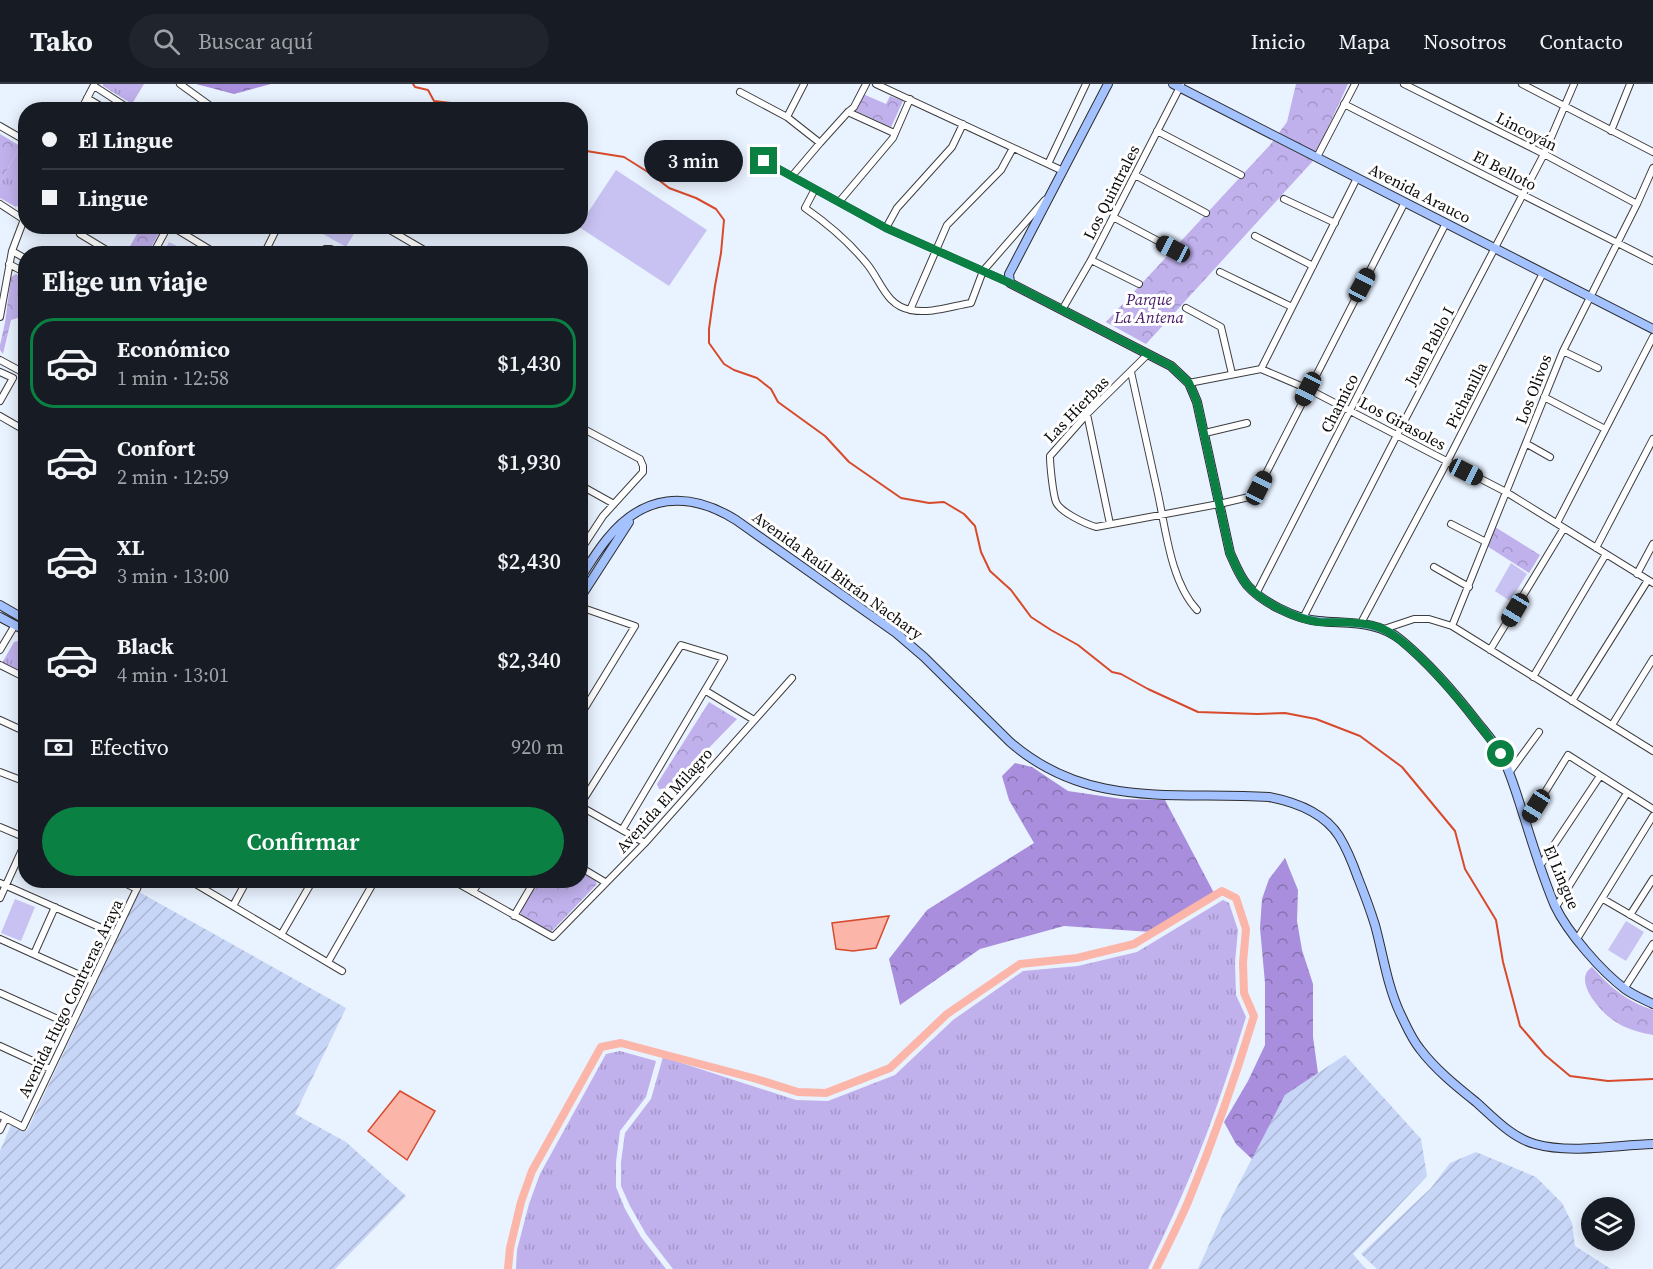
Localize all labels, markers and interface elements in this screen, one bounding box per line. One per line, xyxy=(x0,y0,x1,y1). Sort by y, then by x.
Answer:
search box xyxy=(129,14,549,68)
text: Tako xyxy=(30,22,93,60)
icon: search xyxy=(150,25,183,58)
text: Buscar aquí xyxy=(198,26,313,56)
text: Inicio xyxy=(1251,27,1305,56)
text: Mapa xyxy=(1338,27,1390,56)
text: Nosotros xyxy=(1423,27,1506,56)
text: Contacto xyxy=(1539,27,1623,56)
street label: Lincoyán xyxy=(1493,106,1562,156)
text: El Lingue xyxy=(78,125,173,155)
callout: 3 min xyxy=(644,140,743,182)
street label: Los Quintrales xyxy=(1078,141,1144,243)
street label: El Belloto xyxy=(1470,145,1541,195)
text: 3 min xyxy=(668,147,719,175)
route end xyxy=(750,147,777,174)
street label: Avenida Arauco xyxy=(1365,158,1475,228)
text: Lingue xyxy=(78,183,148,213)
car xyxy=(1153,233,1193,265)
text: Elige un viaje xyxy=(42,263,208,300)
car xyxy=(1346,265,1378,305)
park label: Parque La Antena xyxy=(1113,288,1184,328)
street label: Juan Pablo I xyxy=(1399,303,1459,390)
text: Económico xyxy=(117,334,230,364)
icon: car xyxy=(45,336,99,390)
text: $1,430 xyxy=(497,348,561,378)
street label: Los Olivos xyxy=(1510,351,1556,427)
street label: Pichanilla xyxy=(1440,357,1492,432)
text: 1 min · 12:58 xyxy=(117,364,229,392)
car xyxy=(1292,369,1324,409)
street label: Chamico xyxy=(1315,370,1363,436)
street label: Las Hierbas xyxy=(1039,371,1113,447)
street label: Los Girasoles xyxy=(1356,391,1450,455)
text: Confort xyxy=(117,433,195,463)
icon: car xyxy=(45,435,99,489)
text: $1,930 xyxy=(497,447,561,477)
car xyxy=(1446,456,1486,488)
text: 2 min · 12:59 xyxy=(117,463,229,491)
car xyxy=(1243,468,1275,508)
street label: Avenida Raúl Bitrán Nachary xyxy=(748,506,928,645)
text: XL xyxy=(117,532,144,562)
icon: car xyxy=(45,534,99,588)
text: $2,430 xyxy=(497,546,561,576)
text: 3 min · 13:00 xyxy=(117,562,229,590)
car xyxy=(1498,590,1532,630)
text: Black xyxy=(117,631,174,661)
icon: car xyxy=(45,633,99,687)
text: $2,340 xyxy=(497,645,561,675)
text: 4 min · 13:01 xyxy=(117,661,229,689)
icon: cash xyxy=(42,731,75,764)
text: Efectivo xyxy=(90,732,169,762)
text: 920 m xyxy=(511,733,564,761)
route start xyxy=(1487,740,1514,767)
street label: Avenida El Milagro xyxy=(611,743,717,857)
car xyxy=(1519,786,1553,826)
button: Confirmar xyxy=(42,807,564,876)
street label: El Lingue xyxy=(1539,842,1585,912)
street label: Avenida Hugo Contreras Araya xyxy=(12,894,128,1101)
map controls xyxy=(1581,1197,1635,1251)
button: layers xyxy=(1581,1197,1635,1251)

